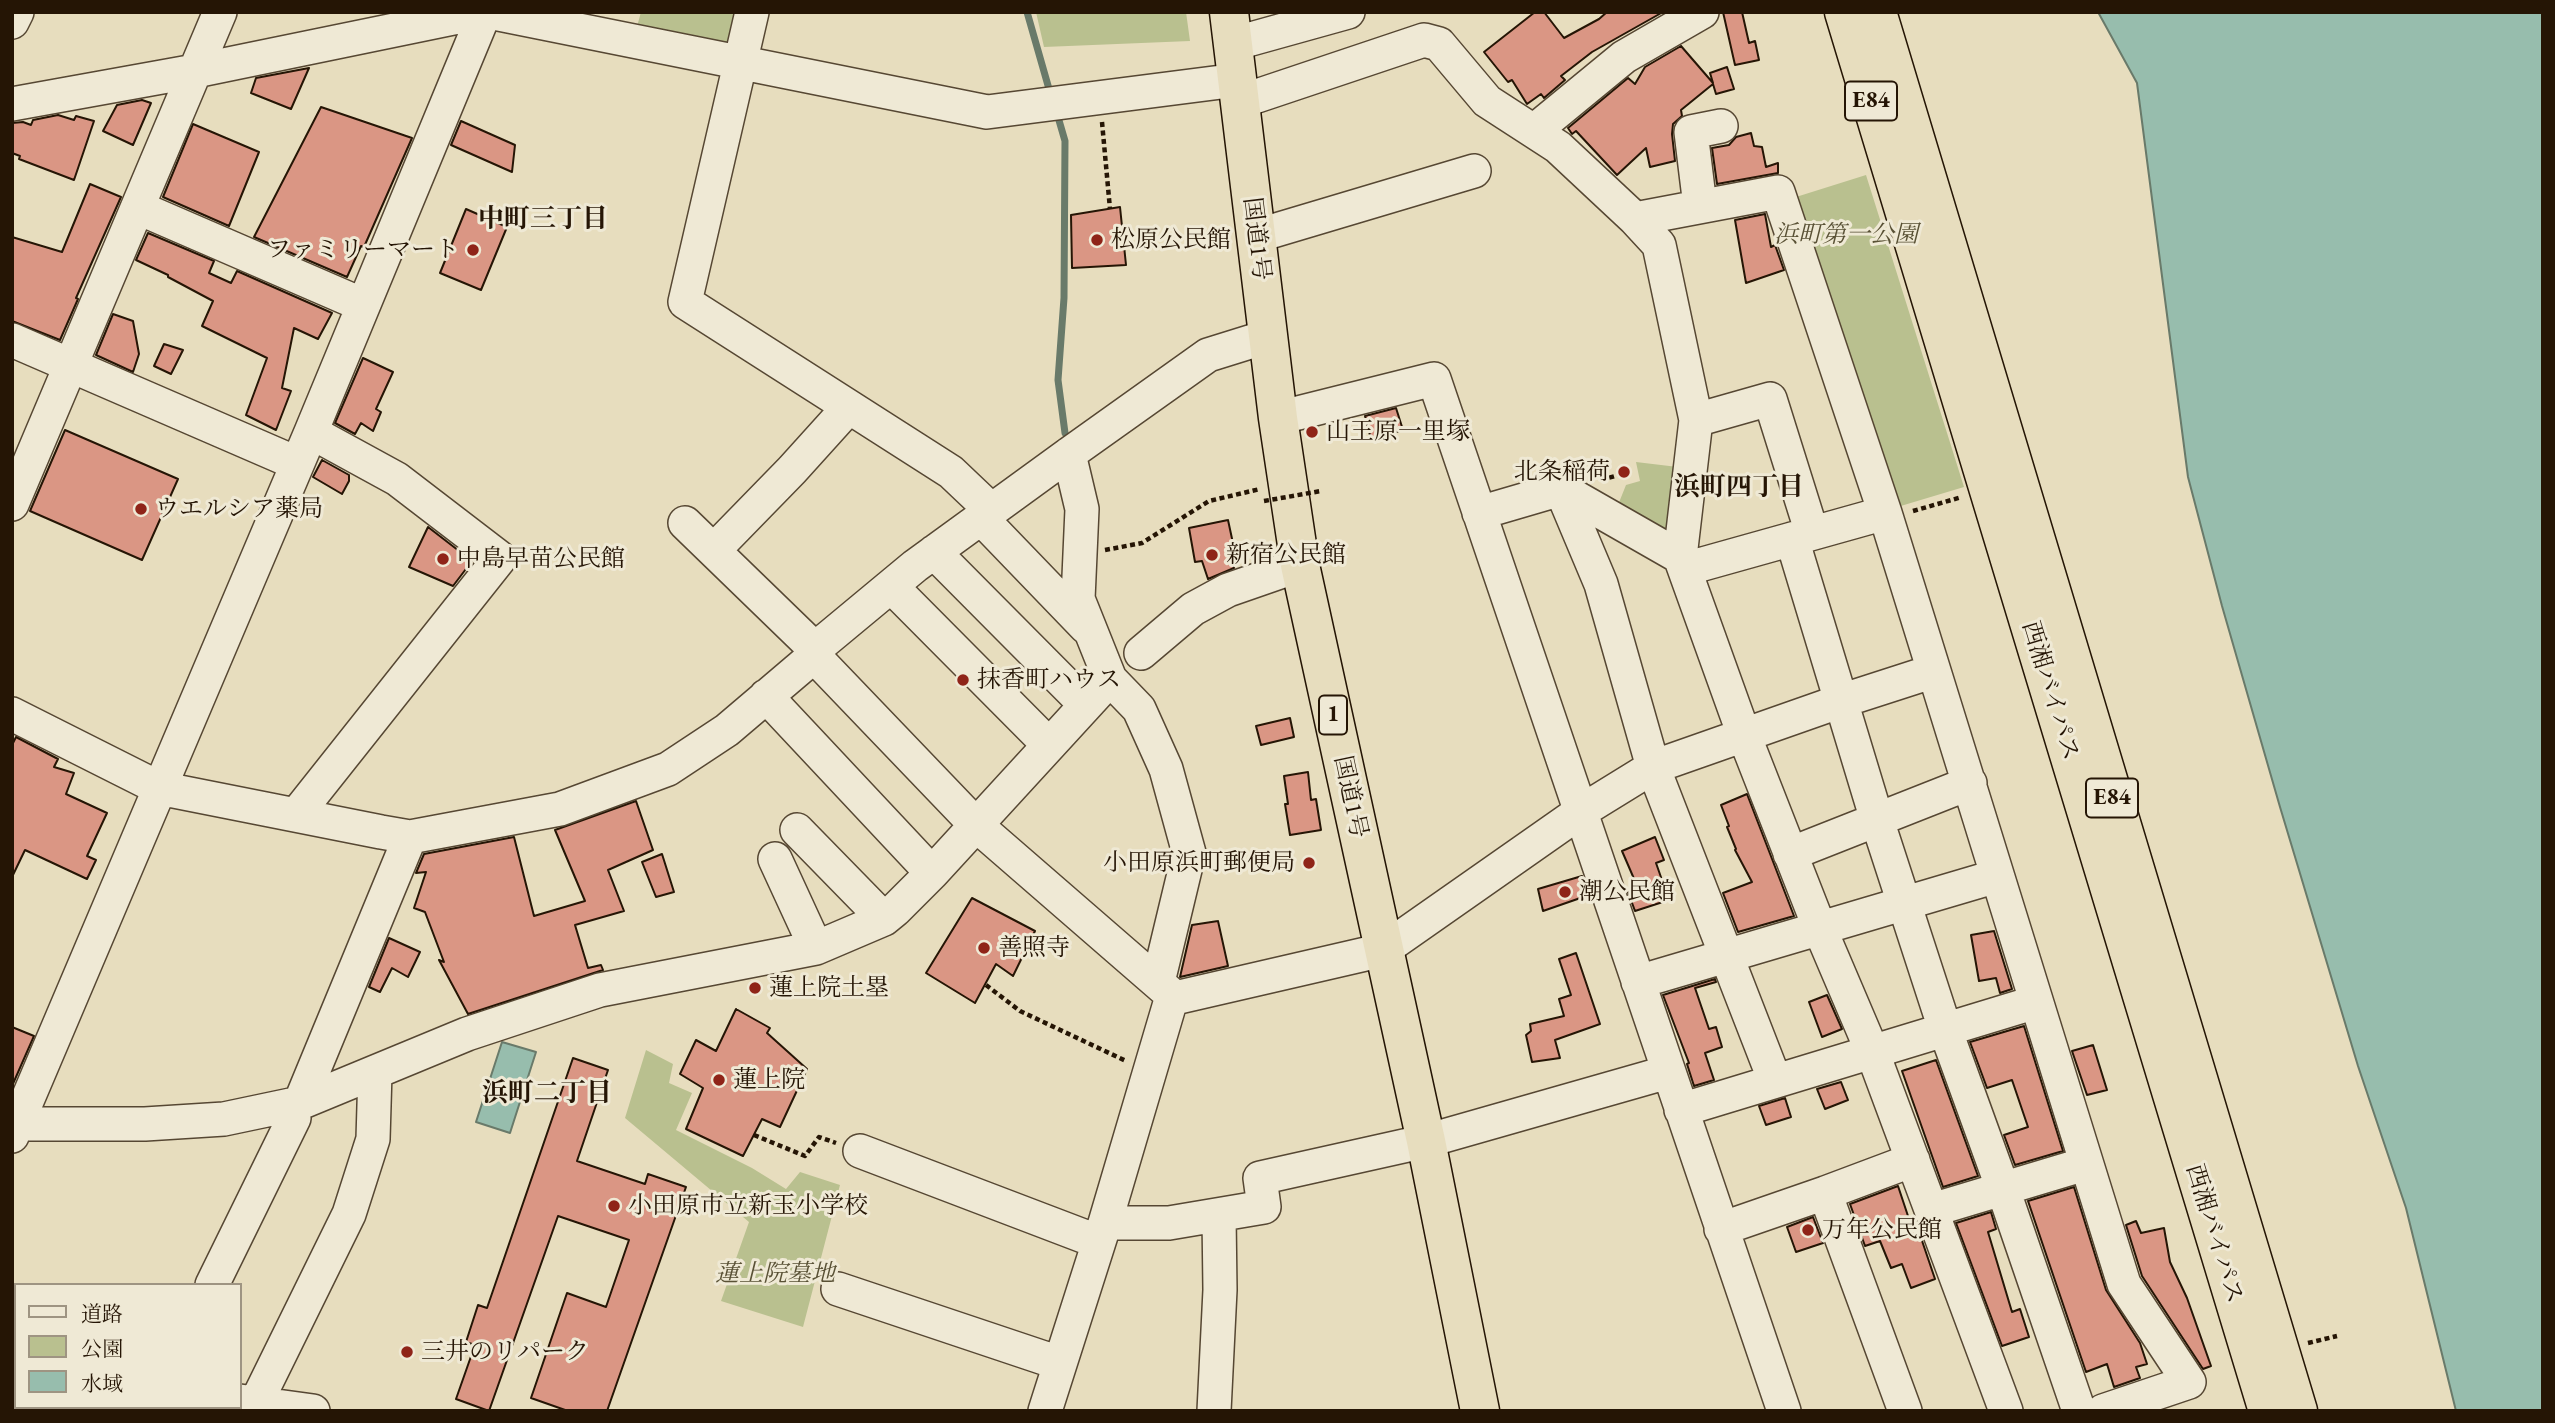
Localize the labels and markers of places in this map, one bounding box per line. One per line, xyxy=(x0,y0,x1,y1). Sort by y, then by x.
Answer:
place label: 松原公民館 xyxy=(1111,226,1231,254)
marker: 松原公民館 xyxy=(1089,232,1105,248)
place label: ファミリーマート xyxy=(267,236,459,264)
marker: ファミリーマート xyxy=(465,242,481,258)
place label: 山王原一里塚 xyxy=(1326,418,1470,446)
marker: 山王原一里塚 xyxy=(1304,424,1320,440)
place label: 北条稲荷 xyxy=(1514,458,1610,486)
marker: 北条稲荷 xyxy=(1616,464,1632,480)
place label: ウエルシア薬局 xyxy=(155,495,323,523)
marker: ウエルシア薬局 xyxy=(133,501,149,517)
place label: 新宿公民館 xyxy=(1226,541,1346,569)
place label: 中島早苗公民館 xyxy=(457,545,625,573)
marker: 新宿公民館 xyxy=(1204,547,1220,563)
marker: 中島早苗公民館 xyxy=(435,551,451,567)
place label: 抹香町ハウス xyxy=(977,666,1121,694)
marker: 抹香町ハウス xyxy=(955,672,971,688)
place label: 小田原浜町郵便局 xyxy=(1103,849,1295,877)
marker: 小田原浜町郵便局 xyxy=(1301,855,1317,871)
place label: 潮公民館 xyxy=(1579,878,1675,906)
marker: 潮公民館 xyxy=(1557,884,1573,900)
place label: 善照寺 xyxy=(998,934,1070,962)
marker: 善照寺 xyxy=(976,940,992,956)
place label: 蓮上院土塁 xyxy=(769,974,889,1002)
marker: 蓮上院土塁 xyxy=(747,980,763,996)
place label: 蓮上院 xyxy=(733,1066,805,1094)
marker: 蓮上院 xyxy=(711,1072,727,1088)
place label: 小田原市立新玉小学校 xyxy=(628,1192,868,1220)
marker: 小田原市立新玉小学校 xyxy=(606,1198,622,1214)
place label: 万年公民館 xyxy=(1822,1216,1942,1244)
marker: 万年公民館 xyxy=(1800,1222,1816,1238)
place label: 三井のリパーク xyxy=(421,1338,589,1366)
marker: 三井のリパーク xyxy=(399,1344,415,1360)

